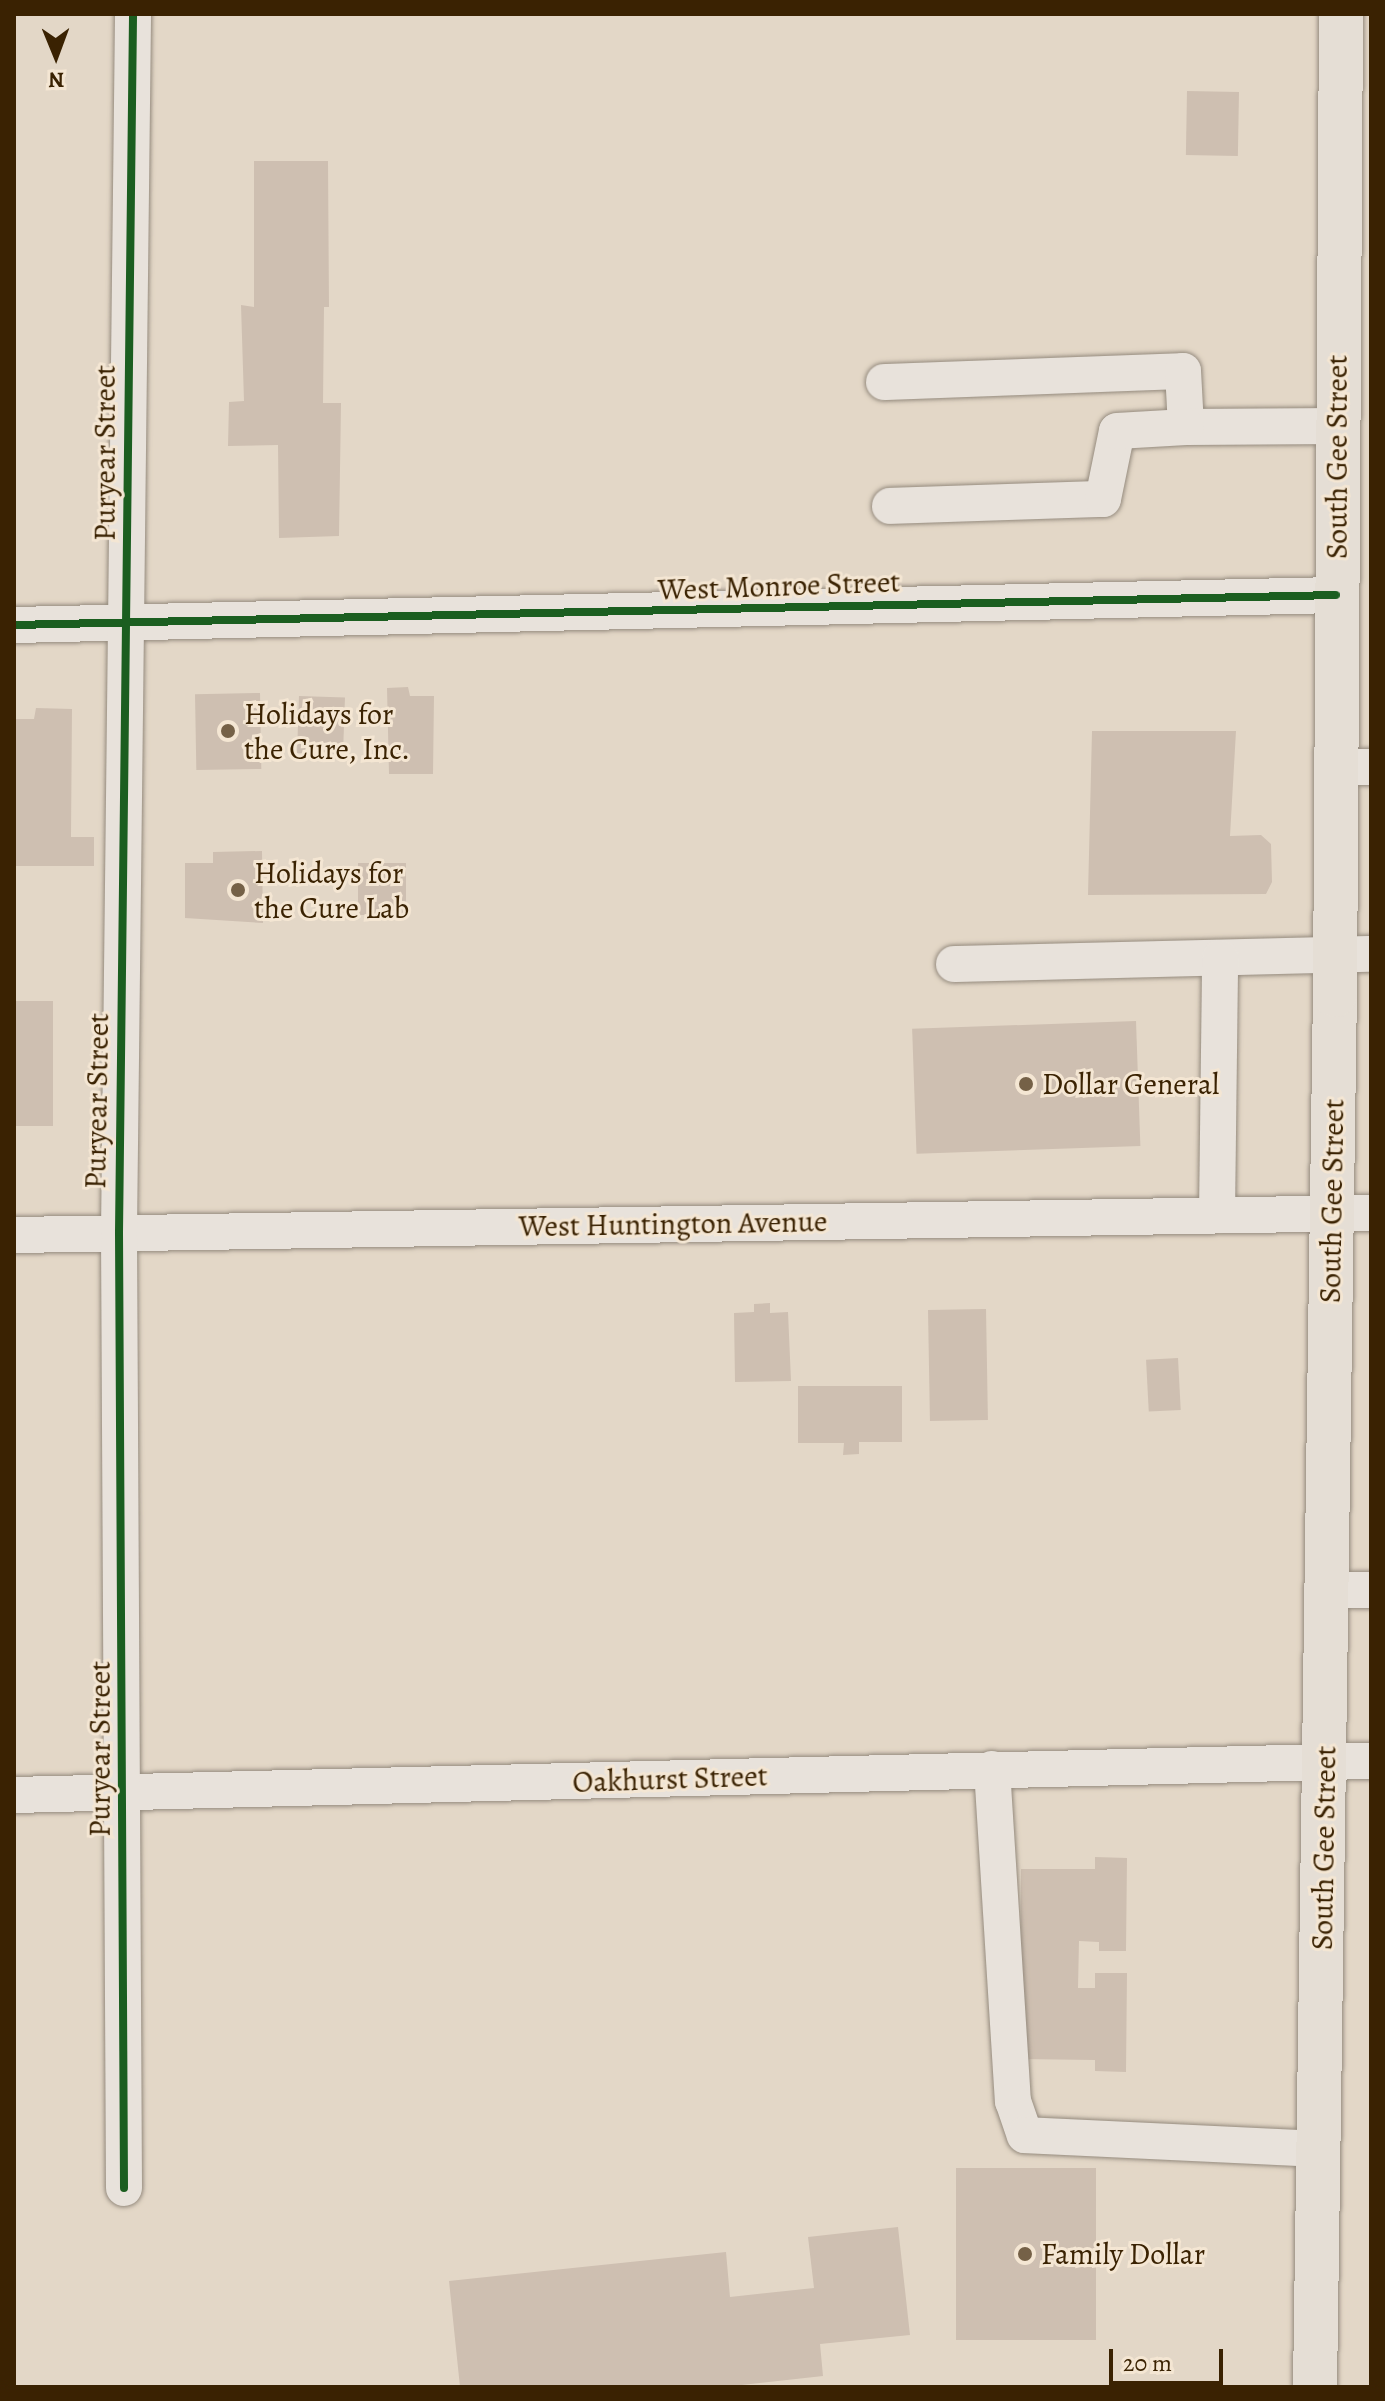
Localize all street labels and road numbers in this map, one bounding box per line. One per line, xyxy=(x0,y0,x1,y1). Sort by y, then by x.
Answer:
street label: South Gee Street xyxy=(1319,355,1355,559)
street label: Puryear Street xyxy=(87,365,123,541)
street label: West Monroe Street xyxy=(657,564,901,608)
street label: Puryear Street xyxy=(77,1013,117,1189)
street label: South Gee Street xyxy=(1312,1099,1352,1303)
street label: West Huntington Avenue xyxy=(518,1203,828,1245)
street label: Puryear Street xyxy=(82,1661,118,1837)
street label: South Gee Street xyxy=(1304,1746,1344,1950)
street label: Oakhurst Street xyxy=(572,1758,768,1800)

